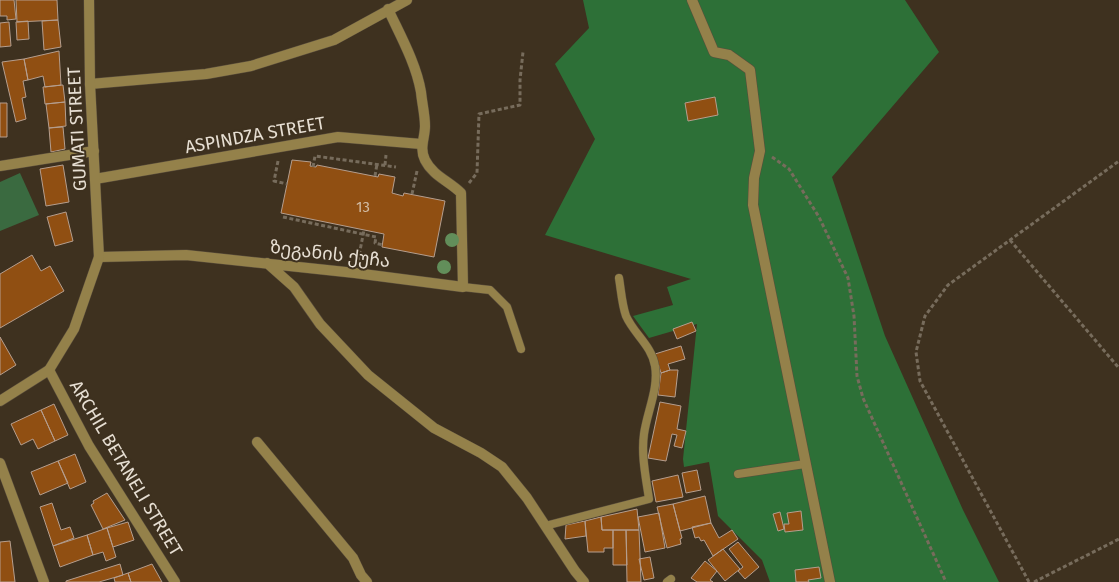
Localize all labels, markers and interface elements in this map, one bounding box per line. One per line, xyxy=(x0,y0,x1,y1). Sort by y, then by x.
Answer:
street label: GUMATI STREET xyxy=(63,66,91,192)
street label: ASPINDZA STREET xyxy=(183,112,328,158)
house number: 13 xyxy=(356,198,370,216)
street label: ზეგანის ქუჩა xyxy=(269,236,391,272)
street label: ARCHIL BETANELI STREET xyxy=(65,376,188,560)

